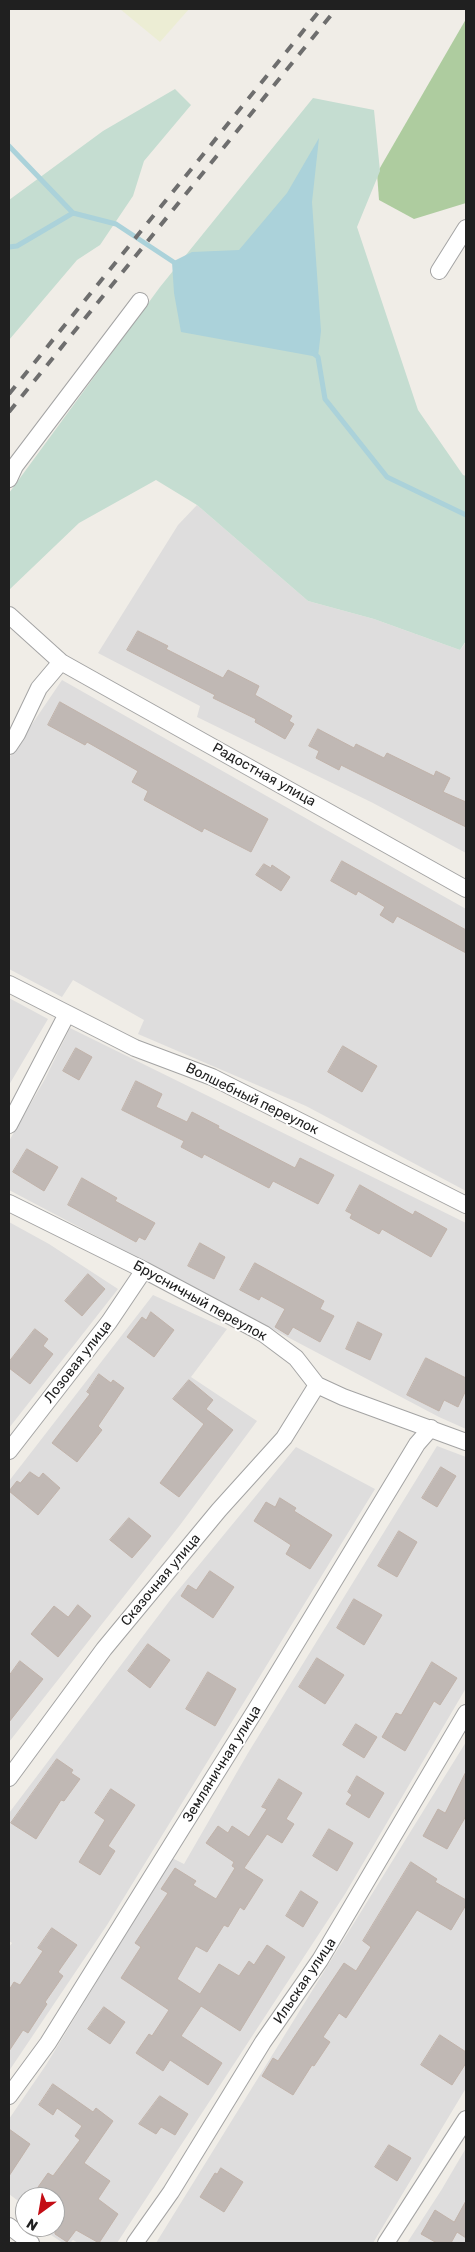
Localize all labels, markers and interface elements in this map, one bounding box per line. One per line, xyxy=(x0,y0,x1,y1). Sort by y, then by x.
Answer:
street label: Радостная улица xyxy=(209,740,319,810)
street label: Волшебный переулок xyxy=(183,1060,321,1138)
street label: Брусничный переулок xyxy=(130,1257,270,1345)
street label: Лозовая улица xyxy=(41,1317,115,1407)
street label: Сказочная улица xyxy=(118,1531,204,1629)
street label: Земляничная улица xyxy=(179,1703,265,1825)
street label: Ильская улица xyxy=(270,1935,340,2027)
north arrow xyxy=(15,2187,65,2237)
text: N xyxy=(24,2214,41,2234)

